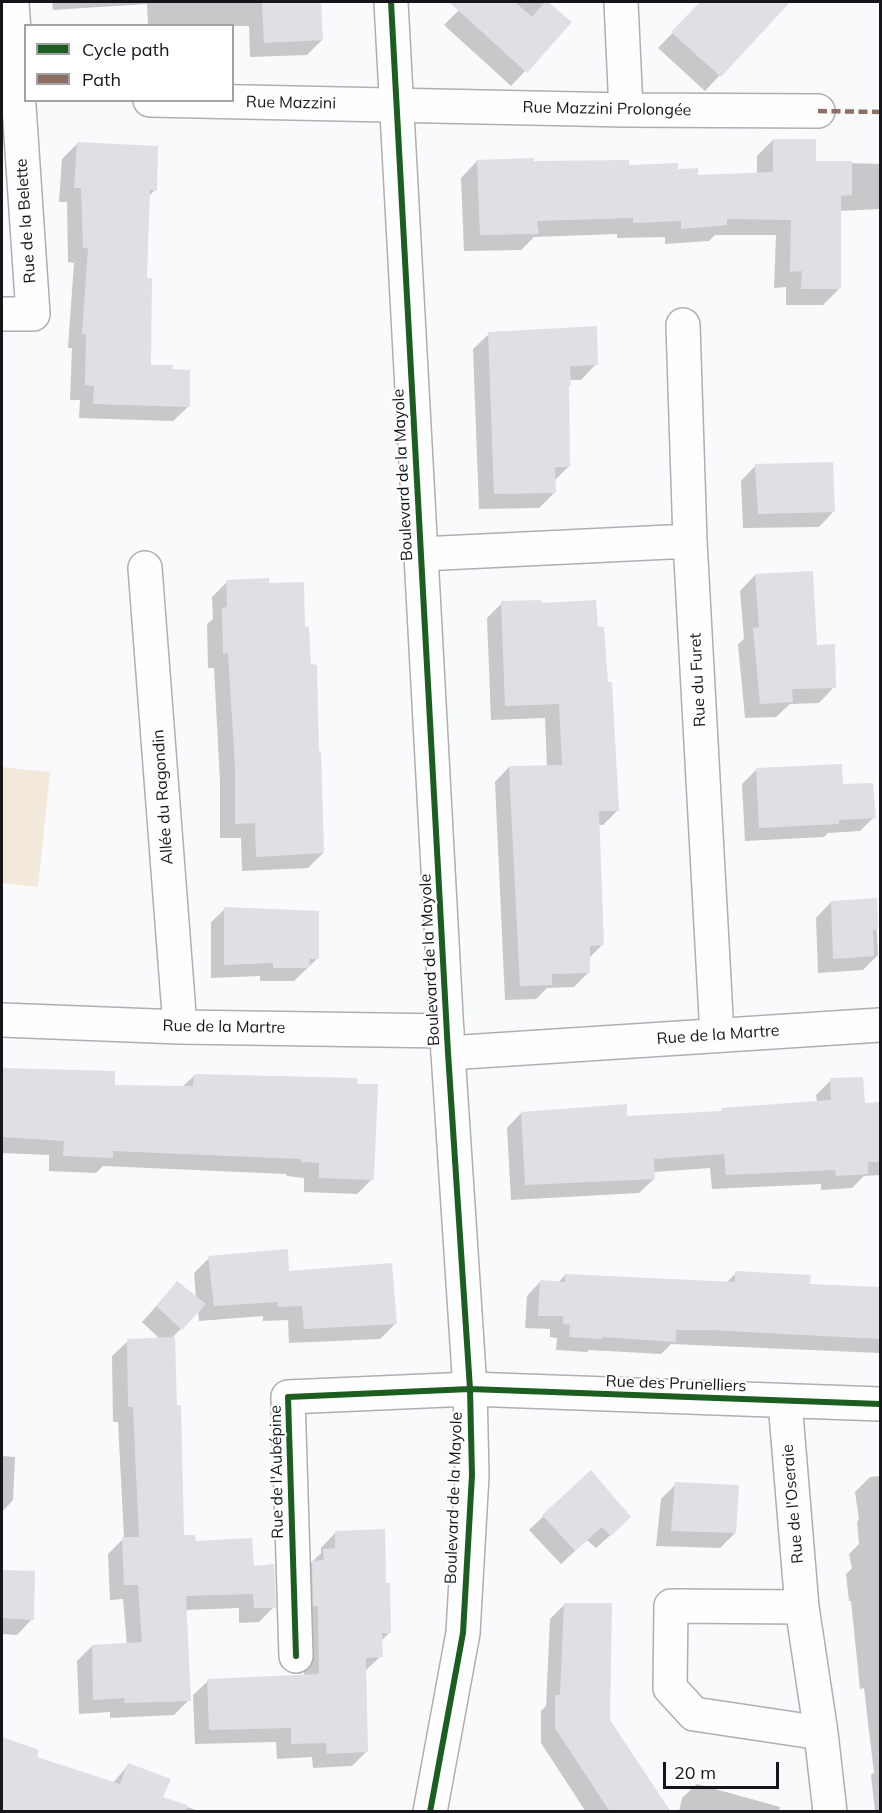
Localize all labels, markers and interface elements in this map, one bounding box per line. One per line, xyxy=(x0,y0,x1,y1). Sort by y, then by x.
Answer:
legend xyxy=(24,24,234,102)
text: Cycle path xyxy=(82,38,169,61)
text: Path xyxy=(82,68,121,91)
street label: Rue Mazzini xyxy=(246,93,336,113)
street label: Rue Mazzini Prolongée xyxy=(522,98,692,120)
street label: Rue de la Belette xyxy=(12,158,40,284)
street label: Boulevard de la Mayole xyxy=(389,388,417,562)
street label: Rue du Furet xyxy=(686,632,710,728)
street label: Allée du Ragondin xyxy=(149,729,177,865)
street label: Boulevard de la Mayole xyxy=(416,873,444,1047)
street label: Rue de la Martre xyxy=(162,1016,286,1038)
street label: Rue de la Martre xyxy=(656,1021,780,1049)
street label: Rue des Prunelliers xyxy=(605,1372,747,1396)
street label: Rue de l'Aubépine xyxy=(266,1405,288,1539)
street label: Boulevard de la Mayole xyxy=(441,1412,467,1584)
street label: Rue de l'Oseraie xyxy=(778,1443,808,1565)
scale bar xyxy=(666,1750,782,1788)
text: 20 m xyxy=(674,1761,716,1784)

